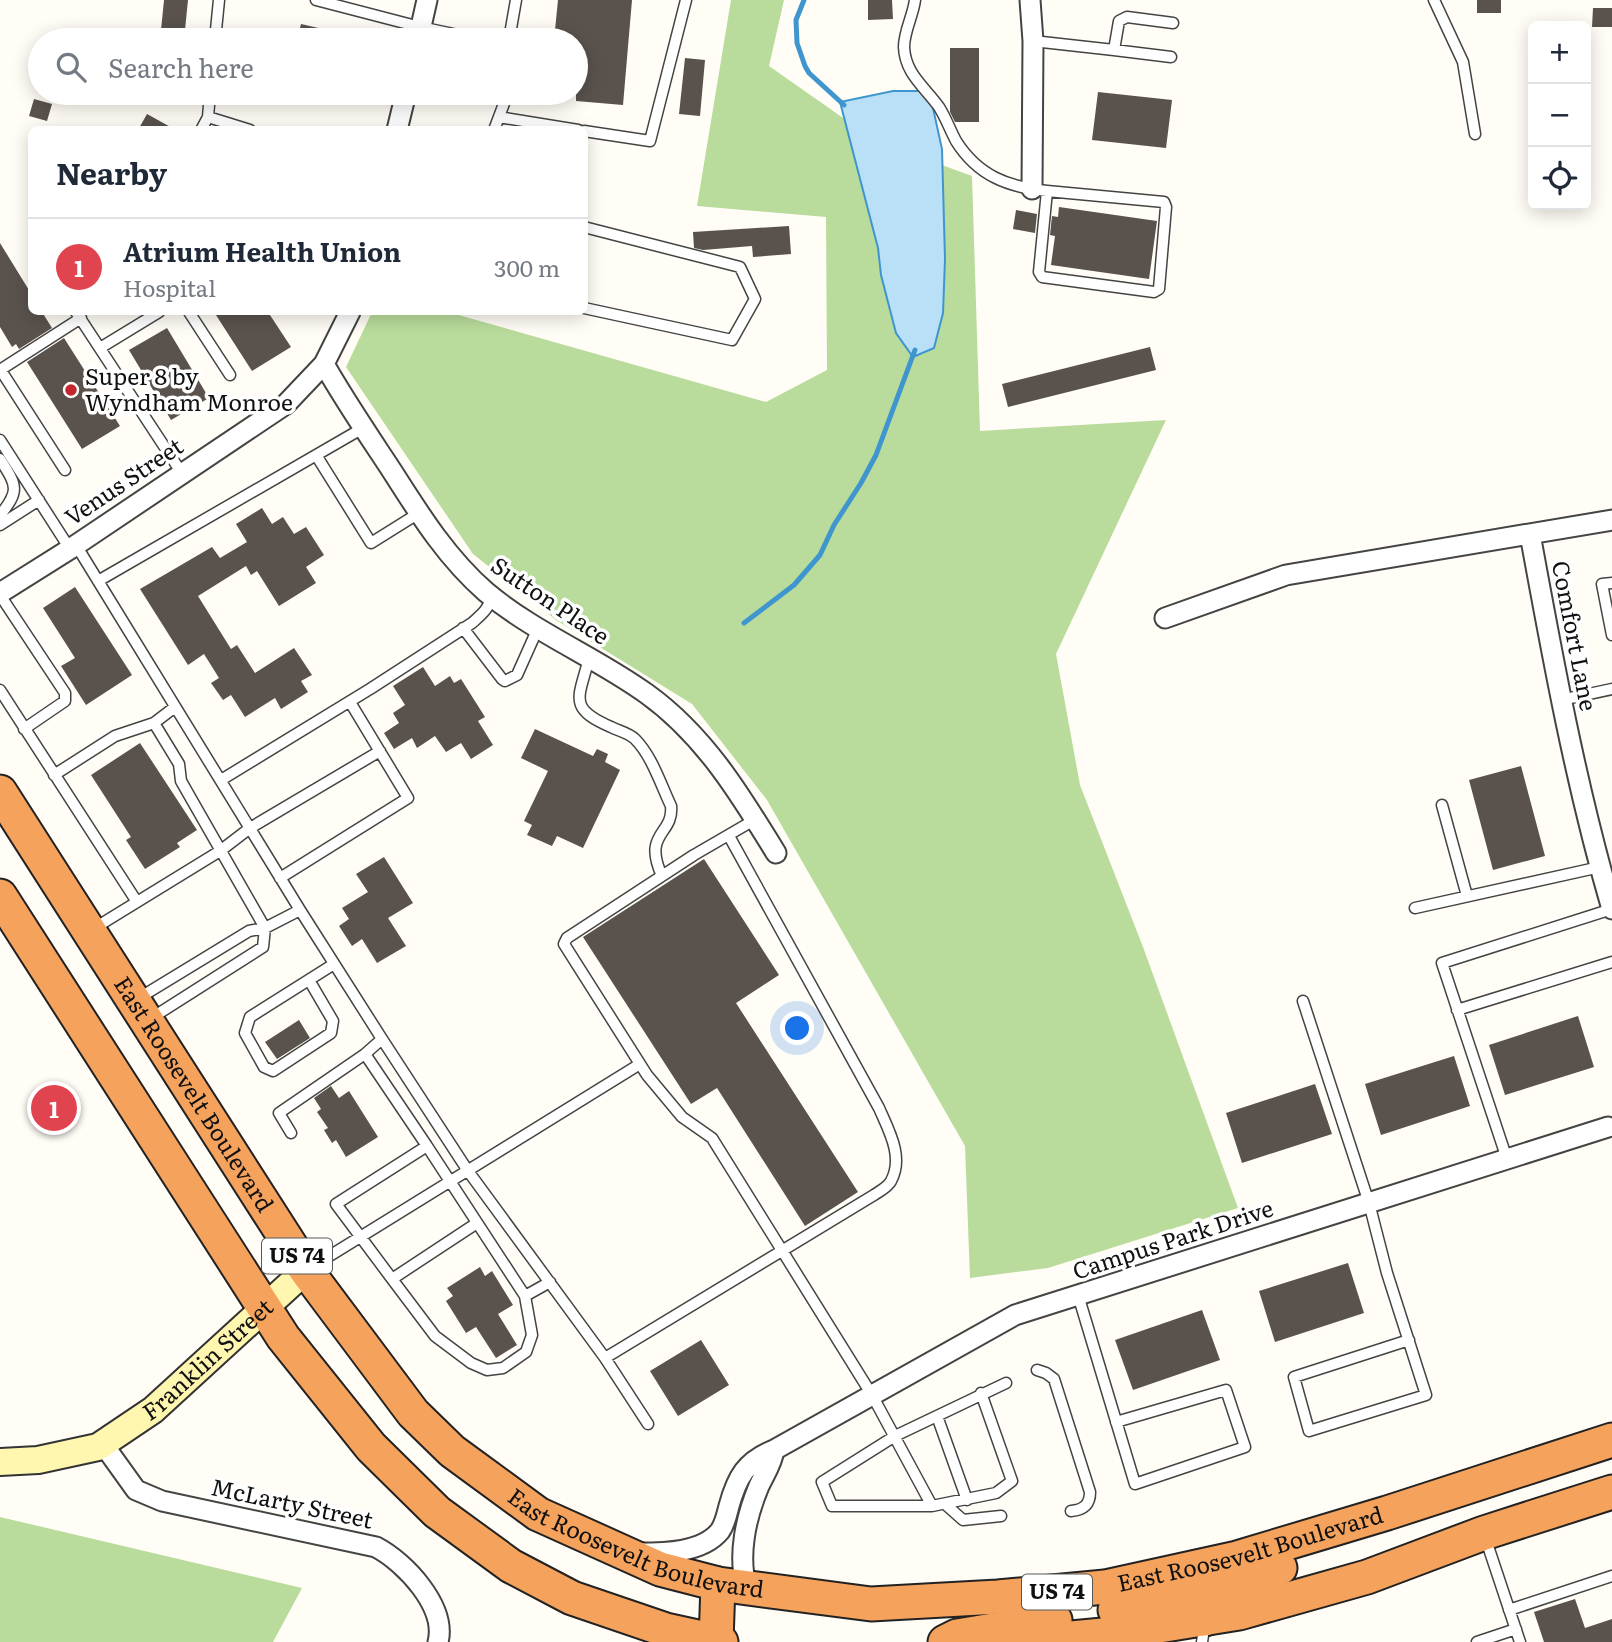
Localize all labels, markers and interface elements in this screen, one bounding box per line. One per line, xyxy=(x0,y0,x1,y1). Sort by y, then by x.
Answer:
map controls xyxy=(1528,21,1591,210)
button: + xyxy=(1528,21,1591,84)
search box xyxy=(28,28,588,105)
text: Search here xyxy=(108,47,254,86)
icon: search xyxy=(52,48,90,86)
button: − xyxy=(1528,84,1591,147)
button: locate xyxy=(1528,147,1591,210)
text: Nearby xyxy=(56,150,167,194)
text: Atrium Health Union xyxy=(123,231,401,270)
text: 1 xyxy=(74,250,84,284)
text: 300 m xyxy=(494,250,560,284)
text: Hospital xyxy=(123,270,216,304)
place label: Super 8 by Wyndham Monroe xyxy=(85,358,293,418)
marker: Super 8 by Wyndham Monroe xyxy=(63,382,79,398)
street label: Venus Street xyxy=(57,428,190,533)
street label: Sutton Place xyxy=(485,547,617,652)
street label: Comfort Lane xyxy=(1545,558,1607,714)
street label: East Roosevelt Boulevard xyxy=(107,969,283,1218)
your location xyxy=(780,1011,814,1045)
pin: 1 xyxy=(31,1082,77,1134)
street label: Campus Park Drive xyxy=(1068,1190,1277,1287)
road number: US 74 xyxy=(262,1238,332,1274)
street label: Franklin Street xyxy=(135,1289,280,1428)
street label: McLarty Street xyxy=(208,1468,377,1536)
street label: East Roosevelt Boulevard xyxy=(502,1478,766,1605)
street label: East Roosevelt Boulevard xyxy=(1114,1496,1387,1599)
road number: US 74 xyxy=(1022,1574,1092,1610)

